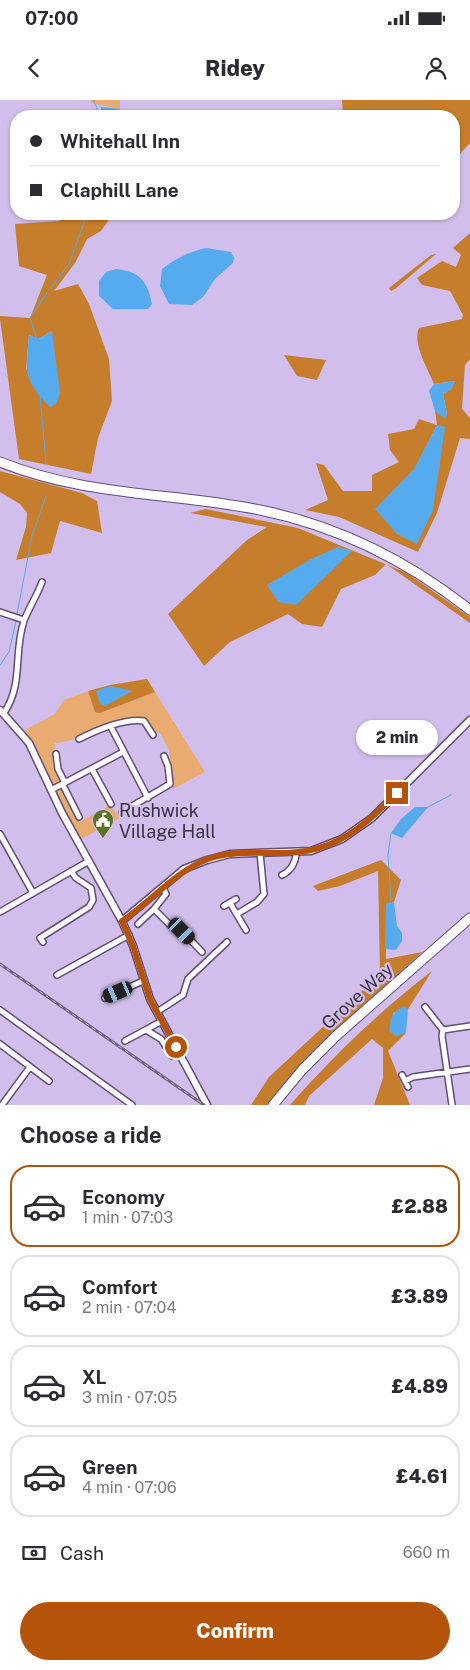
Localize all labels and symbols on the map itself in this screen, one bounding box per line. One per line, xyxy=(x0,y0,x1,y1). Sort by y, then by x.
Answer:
callout: 2 min xyxy=(356,720,438,756)
route end xyxy=(386,782,408,804)
place label: Rushwick Village Hall xyxy=(119,800,216,842)
public building icon: Rushwick Village Hall xyxy=(91,808,115,839)
car xyxy=(166,915,197,947)
street label: Grove Way xyxy=(317,958,397,1033)
car xyxy=(101,979,134,1005)
route start xyxy=(165,1036,187,1058)

